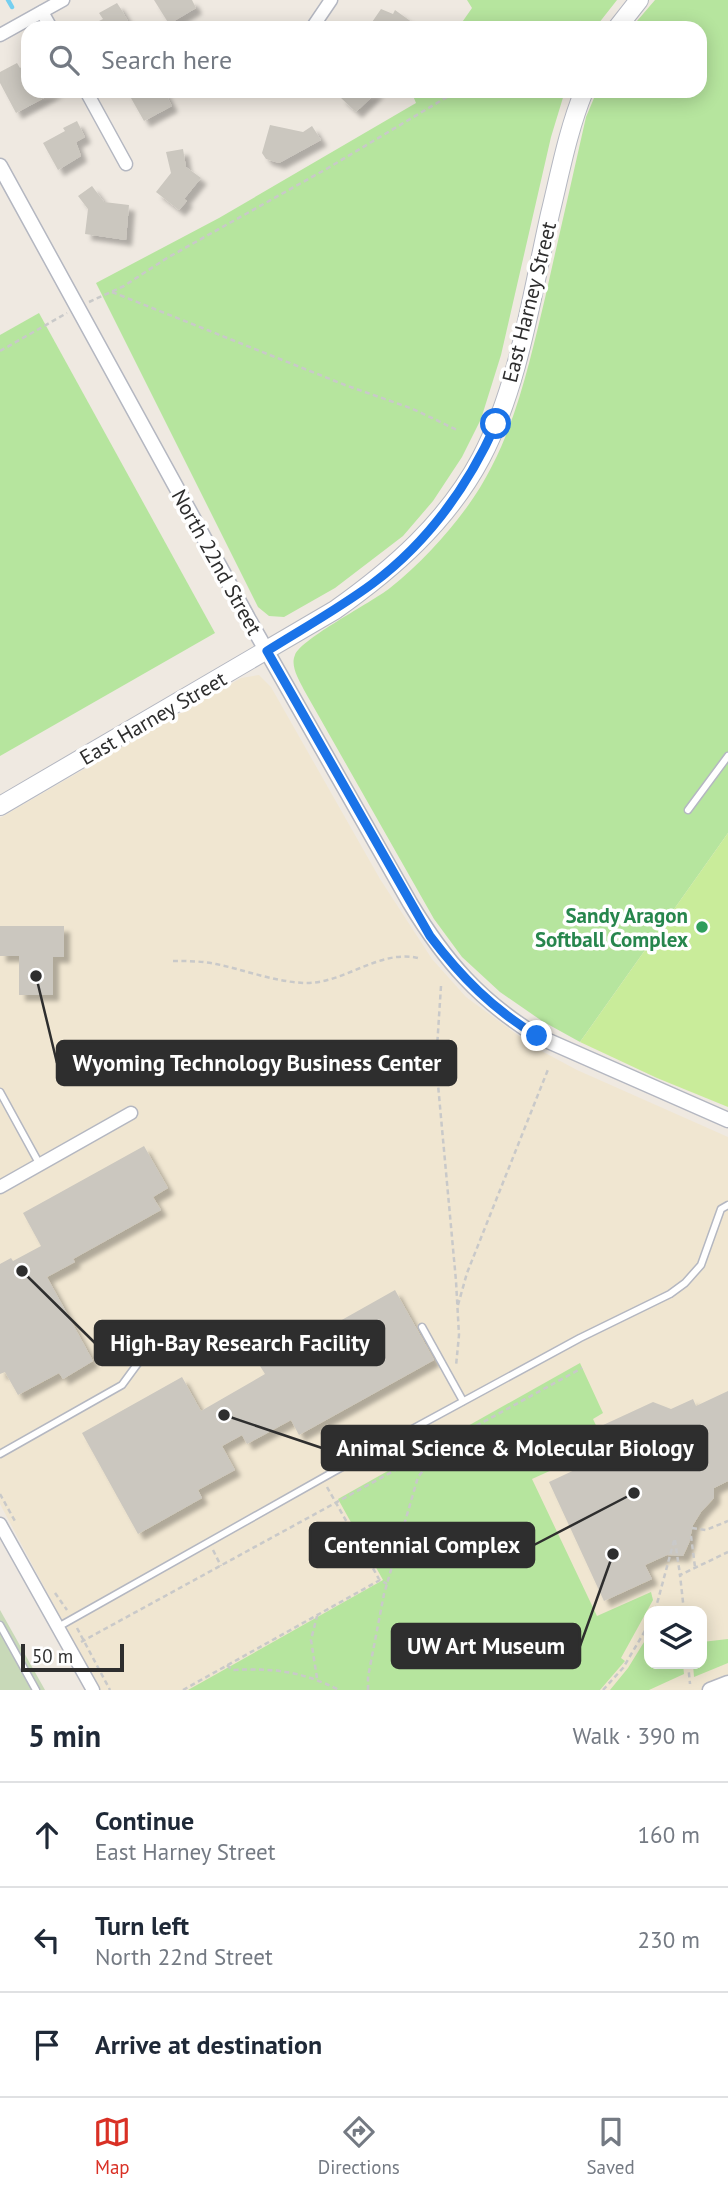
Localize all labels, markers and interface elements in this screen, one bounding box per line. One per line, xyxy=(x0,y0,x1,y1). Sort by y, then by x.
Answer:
search box xyxy=(21,21,707,98)
icon: search xyxy=(45,41,83,79)
text: Search here xyxy=(101,43,232,76)
street label: East Harney Street xyxy=(496,219,562,385)
route start xyxy=(480,408,511,439)
street label: North 22nd Street xyxy=(166,484,268,640)
street label: East Harney Street xyxy=(75,665,231,771)
place label: Sandy Aragon Softball Complex xyxy=(535,902,688,953)
marker: Sandy Aragon Softball Complex xyxy=(694,919,710,935)
route end xyxy=(521,1020,552,1051)
callout: Wyoming Technology Business Center xyxy=(57,1041,456,1085)
text: Wyoming Technology Business Center xyxy=(73,1048,442,1077)
callout: High-Bay Research Facility xyxy=(95,1321,384,1365)
text: High-Bay Research Facility xyxy=(110,1328,371,1357)
callout: Animal Science & Molecular Biology xyxy=(322,1426,707,1470)
text: Animal Science & Molecular Biology xyxy=(336,1433,695,1462)
callout: Centennial Complex xyxy=(310,1523,534,1567)
text: Centennial Complex xyxy=(324,1530,520,1559)
map controls xyxy=(644,1606,707,1669)
button: layers xyxy=(644,1606,707,1669)
callout: UW Art Museum xyxy=(392,1624,580,1668)
text: UW Art Museum xyxy=(407,1631,565,1660)
scale bar xyxy=(21,1641,124,1673)
text: 50 m xyxy=(32,1644,73,1668)
text: 5 min xyxy=(28,1716,101,1755)
text: Walk · 390 m xyxy=(573,1721,700,1750)
text: Continue xyxy=(95,1804,194,1837)
icon: ahead xyxy=(28,1816,66,1854)
text: 160 m xyxy=(638,1820,700,1849)
text: East Harney Street xyxy=(95,1837,276,1866)
text: Turn left xyxy=(95,1909,189,1942)
icon: left xyxy=(28,1921,66,1959)
text: 230 m xyxy=(638,1925,700,1954)
text: North 22nd Street xyxy=(95,1942,273,1971)
icon: arrive xyxy=(28,2026,66,2064)
text: Arrive at destination xyxy=(95,2028,322,2061)
tab: Map xyxy=(93,2113,131,2179)
tab: Directions xyxy=(318,2113,400,2179)
tab: Saved xyxy=(586,2113,635,2179)

